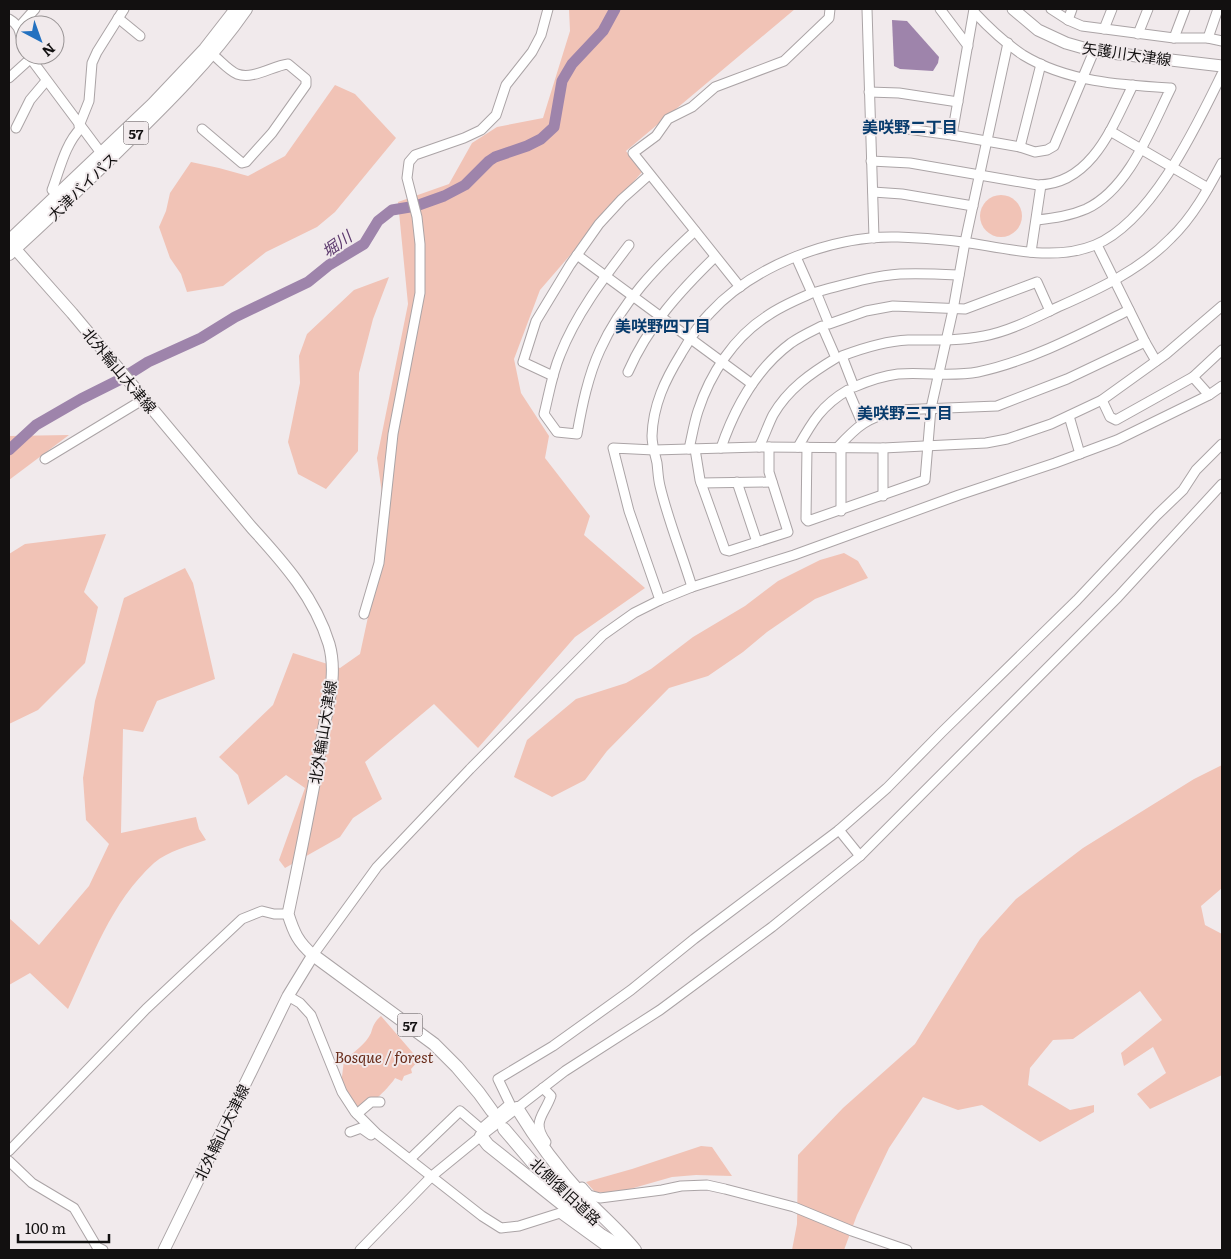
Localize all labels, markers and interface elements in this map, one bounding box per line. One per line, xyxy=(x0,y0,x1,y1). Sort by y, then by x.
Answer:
north arrow xyxy=(15,15,65,65)
street label: 矢護川大津線 xyxy=(1081,35,1173,71)
text: N xyxy=(38,39,60,62)
district label: 美咲野二丁目 xyxy=(862,114,958,138)
road number: 57 xyxy=(124,122,148,144)
street label: 大津バイパス xyxy=(42,147,122,225)
water label: 堀川 xyxy=(316,223,358,262)
district label: 美咲野四丁目 xyxy=(615,313,711,337)
street label: 北外輪山大津線 xyxy=(77,322,163,418)
district label: 美咲野三丁目 xyxy=(857,400,953,424)
street label: 北外輪山大津線 xyxy=(302,678,342,786)
road number: 57 xyxy=(398,1014,422,1036)
park label: Bosque / forest xyxy=(334,1045,434,1068)
street label: 北外輪山大津線 xyxy=(188,1080,254,1184)
street label: 北側復旧道路 xyxy=(525,1152,607,1230)
scale bar xyxy=(18,1212,109,1244)
text: 100 m xyxy=(25,1216,66,1239)

